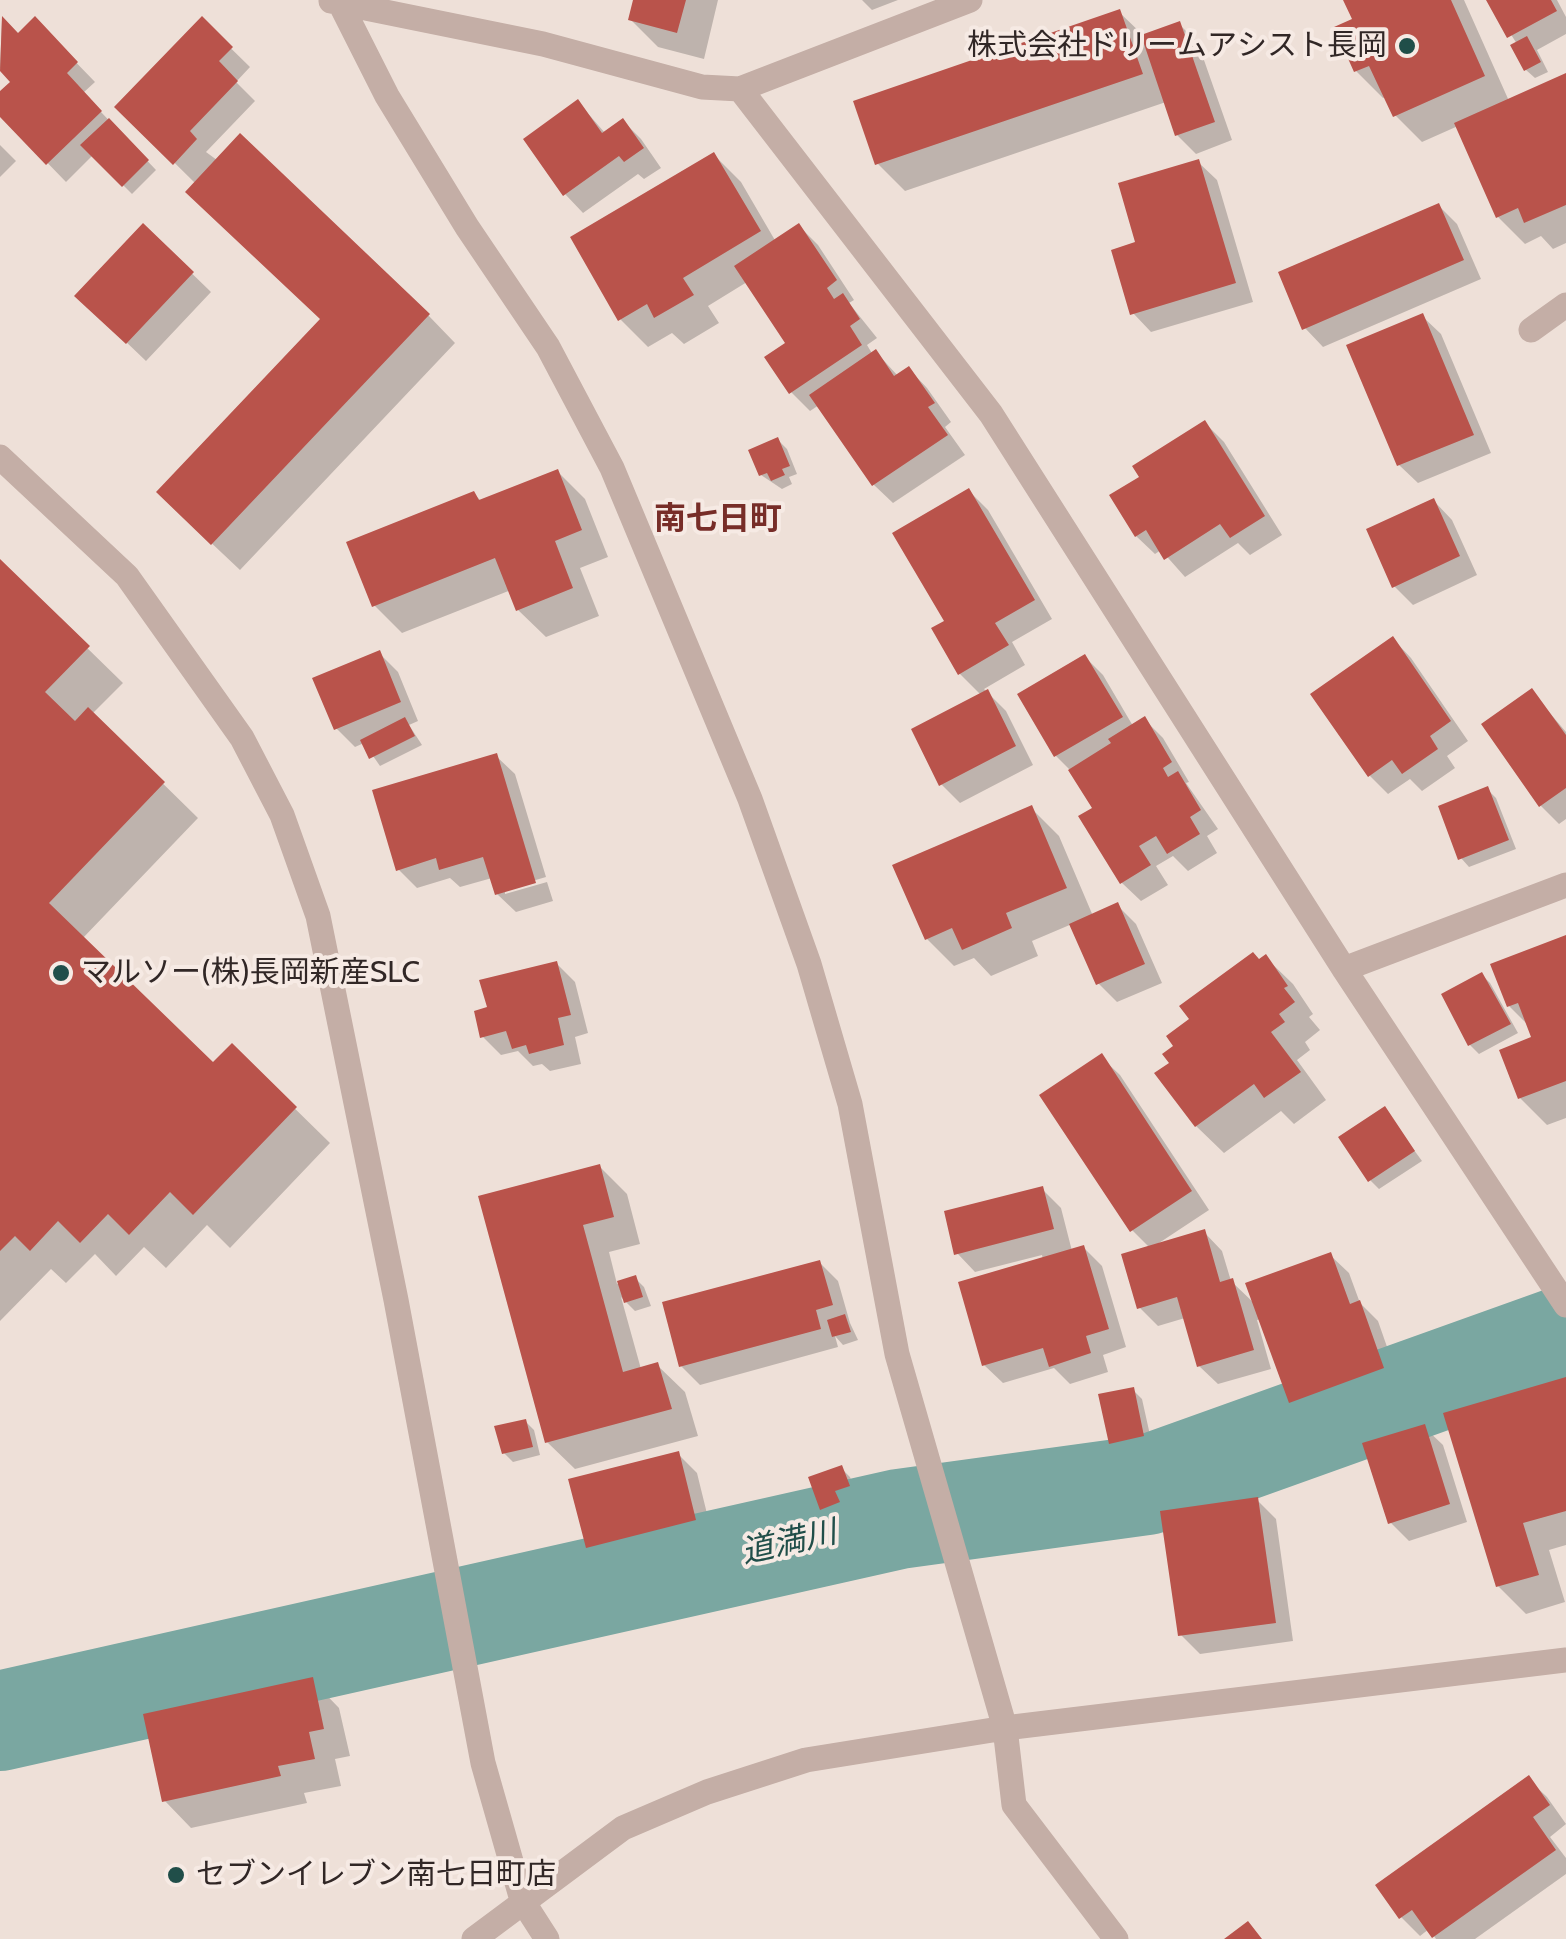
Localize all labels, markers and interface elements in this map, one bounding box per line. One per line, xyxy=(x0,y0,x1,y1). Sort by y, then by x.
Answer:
place label: 株式会社ドリームアシスト長岡 xyxy=(967,28,1387,64)
marker: 株式会社ドリームアシスト長岡 xyxy=(1396,35,1418,57)
district label: 南七日町 xyxy=(654,501,782,539)
place label: マルソー(株)長岡新産SLC xyxy=(81,955,420,991)
marker: マルソー(株)長岡新産SLC xyxy=(50,962,72,984)
water label: 道満川 xyxy=(738,1513,840,1573)
place label: セブンイレブン南七日町店 xyxy=(196,1857,556,1893)
marker: セブンイレブン南七日町店 xyxy=(165,1864,187,1886)

